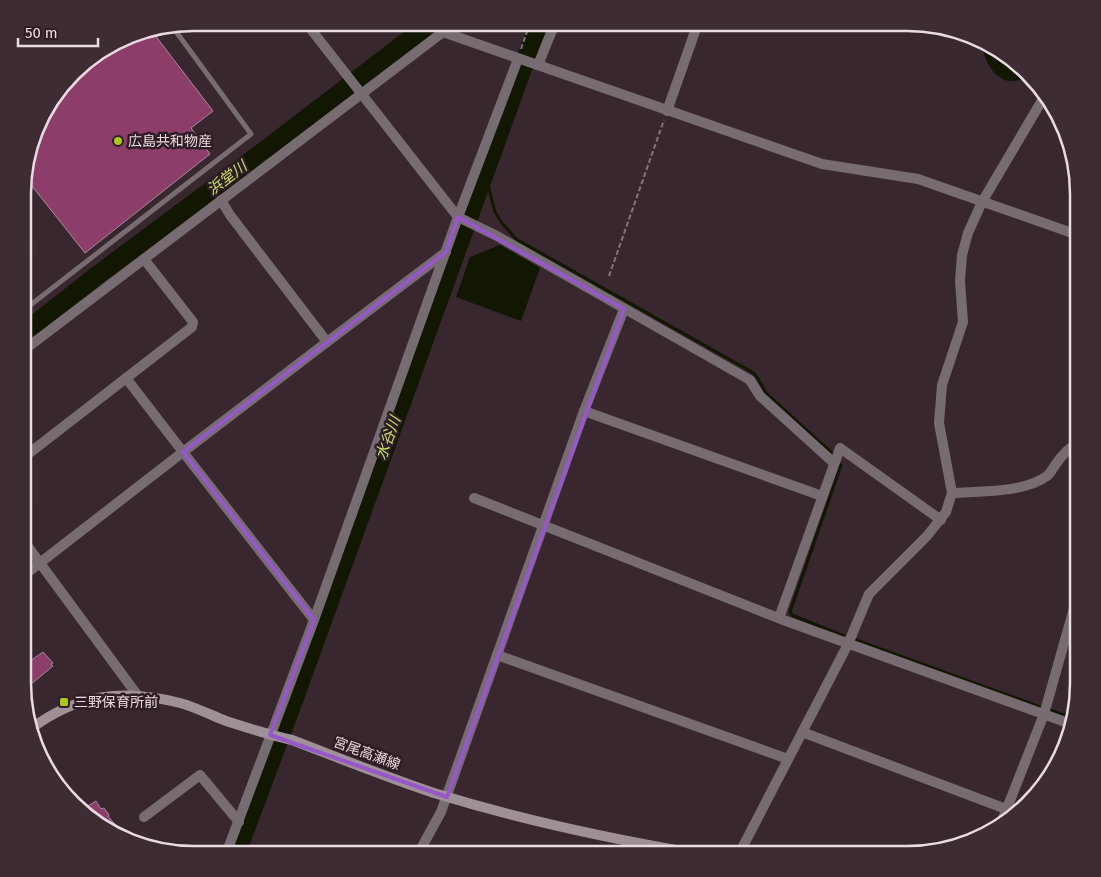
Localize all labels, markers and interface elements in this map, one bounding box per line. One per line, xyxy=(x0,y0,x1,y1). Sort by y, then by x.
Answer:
scale bar xyxy=(18,15,98,47)
text: 50 m xyxy=(25,24,58,42)
place label: 広島共和物産 xyxy=(128,133,212,150)
marker: 広島共和物産 xyxy=(112,135,124,147)
water label: 浜堂川 xyxy=(204,156,252,199)
water label: 水谷川 xyxy=(372,412,405,462)
place label: 三野保育所前 xyxy=(74,694,158,711)
marker: 三野保育所前 xyxy=(58,696,70,708)
street label: 宮尾高瀬線 xyxy=(331,734,403,773)

